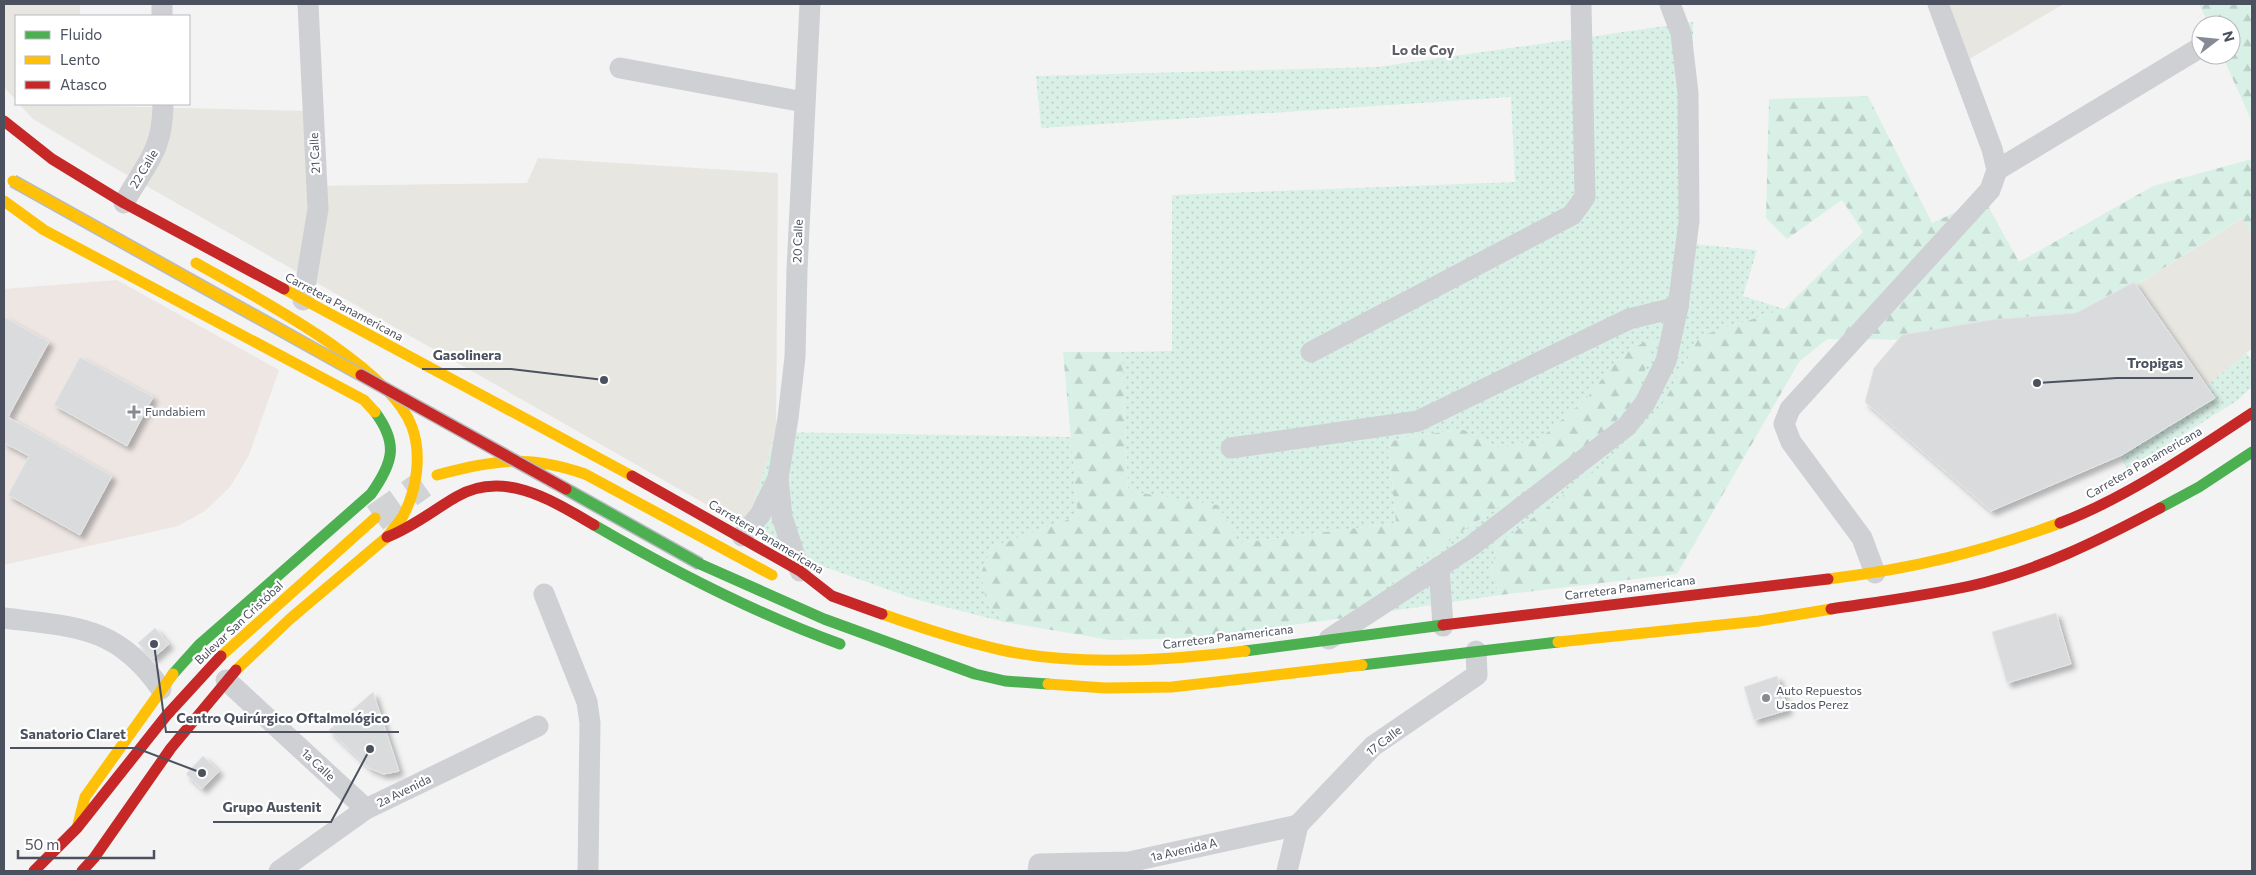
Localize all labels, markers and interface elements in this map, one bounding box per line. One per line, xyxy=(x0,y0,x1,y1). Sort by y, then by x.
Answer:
legend xyxy=(15,15,190,105)
north arrow xyxy=(2191,15,2241,65)
text: Fluido xyxy=(60,25,102,43)
text: N xyxy=(2219,29,2239,44)
district label: Lo de Coy xyxy=(1392,41,1455,58)
text: Lento xyxy=(60,50,100,68)
text: Atasco xyxy=(60,75,107,93)
street label: 21 Calle xyxy=(306,132,322,174)
street label: 22 Calle xyxy=(126,147,160,190)
street label: 20 Calle xyxy=(789,219,805,263)
street label: Carretera Panamericana xyxy=(283,269,406,343)
callout: Gasolinera xyxy=(422,340,511,369)
text: Gasolinera xyxy=(433,346,501,363)
callout: Tropigas xyxy=(2117,349,2193,378)
text: Tropigas xyxy=(2127,354,2183,371)
place label: Fundabiem xyxy=(145,404,205,418)
marker: Fundabiem xyxy=(127,405,141,419)
street label: Carretera Panamericana xyxy=(2083,423,2204,501)
street label: Carretera Panamericana xyxy=(707,496,826,576)
street label: Carretera Panamericana xyxy=(1564,572,1696,602)
street label: Bulevar San Cristóbal xyxy=(191,578,285,667)
street label: Carretera Panamericana xyxy=(1162,621,1294,651)
place label: Auto Repuestos Usados Perez xyxy=(1776,683,1862,711)
marker: Auto Repuestos Usados Perez xyxy=(1760,692,1772,704)
callout: Centro Quirúrgico Oftalmológico xyxy=(166,703,399,732)
text: Centro Quirúrgico Oftalmológico xyxy=(176,709,390,726)
callout: Sanatorio Claret xyxy=(10,719,136,748)
street label: 17 Calle xyxy=(1363,722,1404,758)
text: Sanatorio Claret xyxy=(20,725,126,742)
street label: 1a Calle xyxy=(299,745,338,783)
street label: 2a Avenida xyxy=(374,771,433,809)
callout: Grupo Austenit xyxy=(213,793,331,822)
text: Grupo Austenit xyxy=(223,798,321,815)
scale bar xyxy=(18,828,154,860)
text: 50 m xyxy=(25,835,59,853)
street label: 1a Avenida A xyxy=(1149,835,1218,863)

